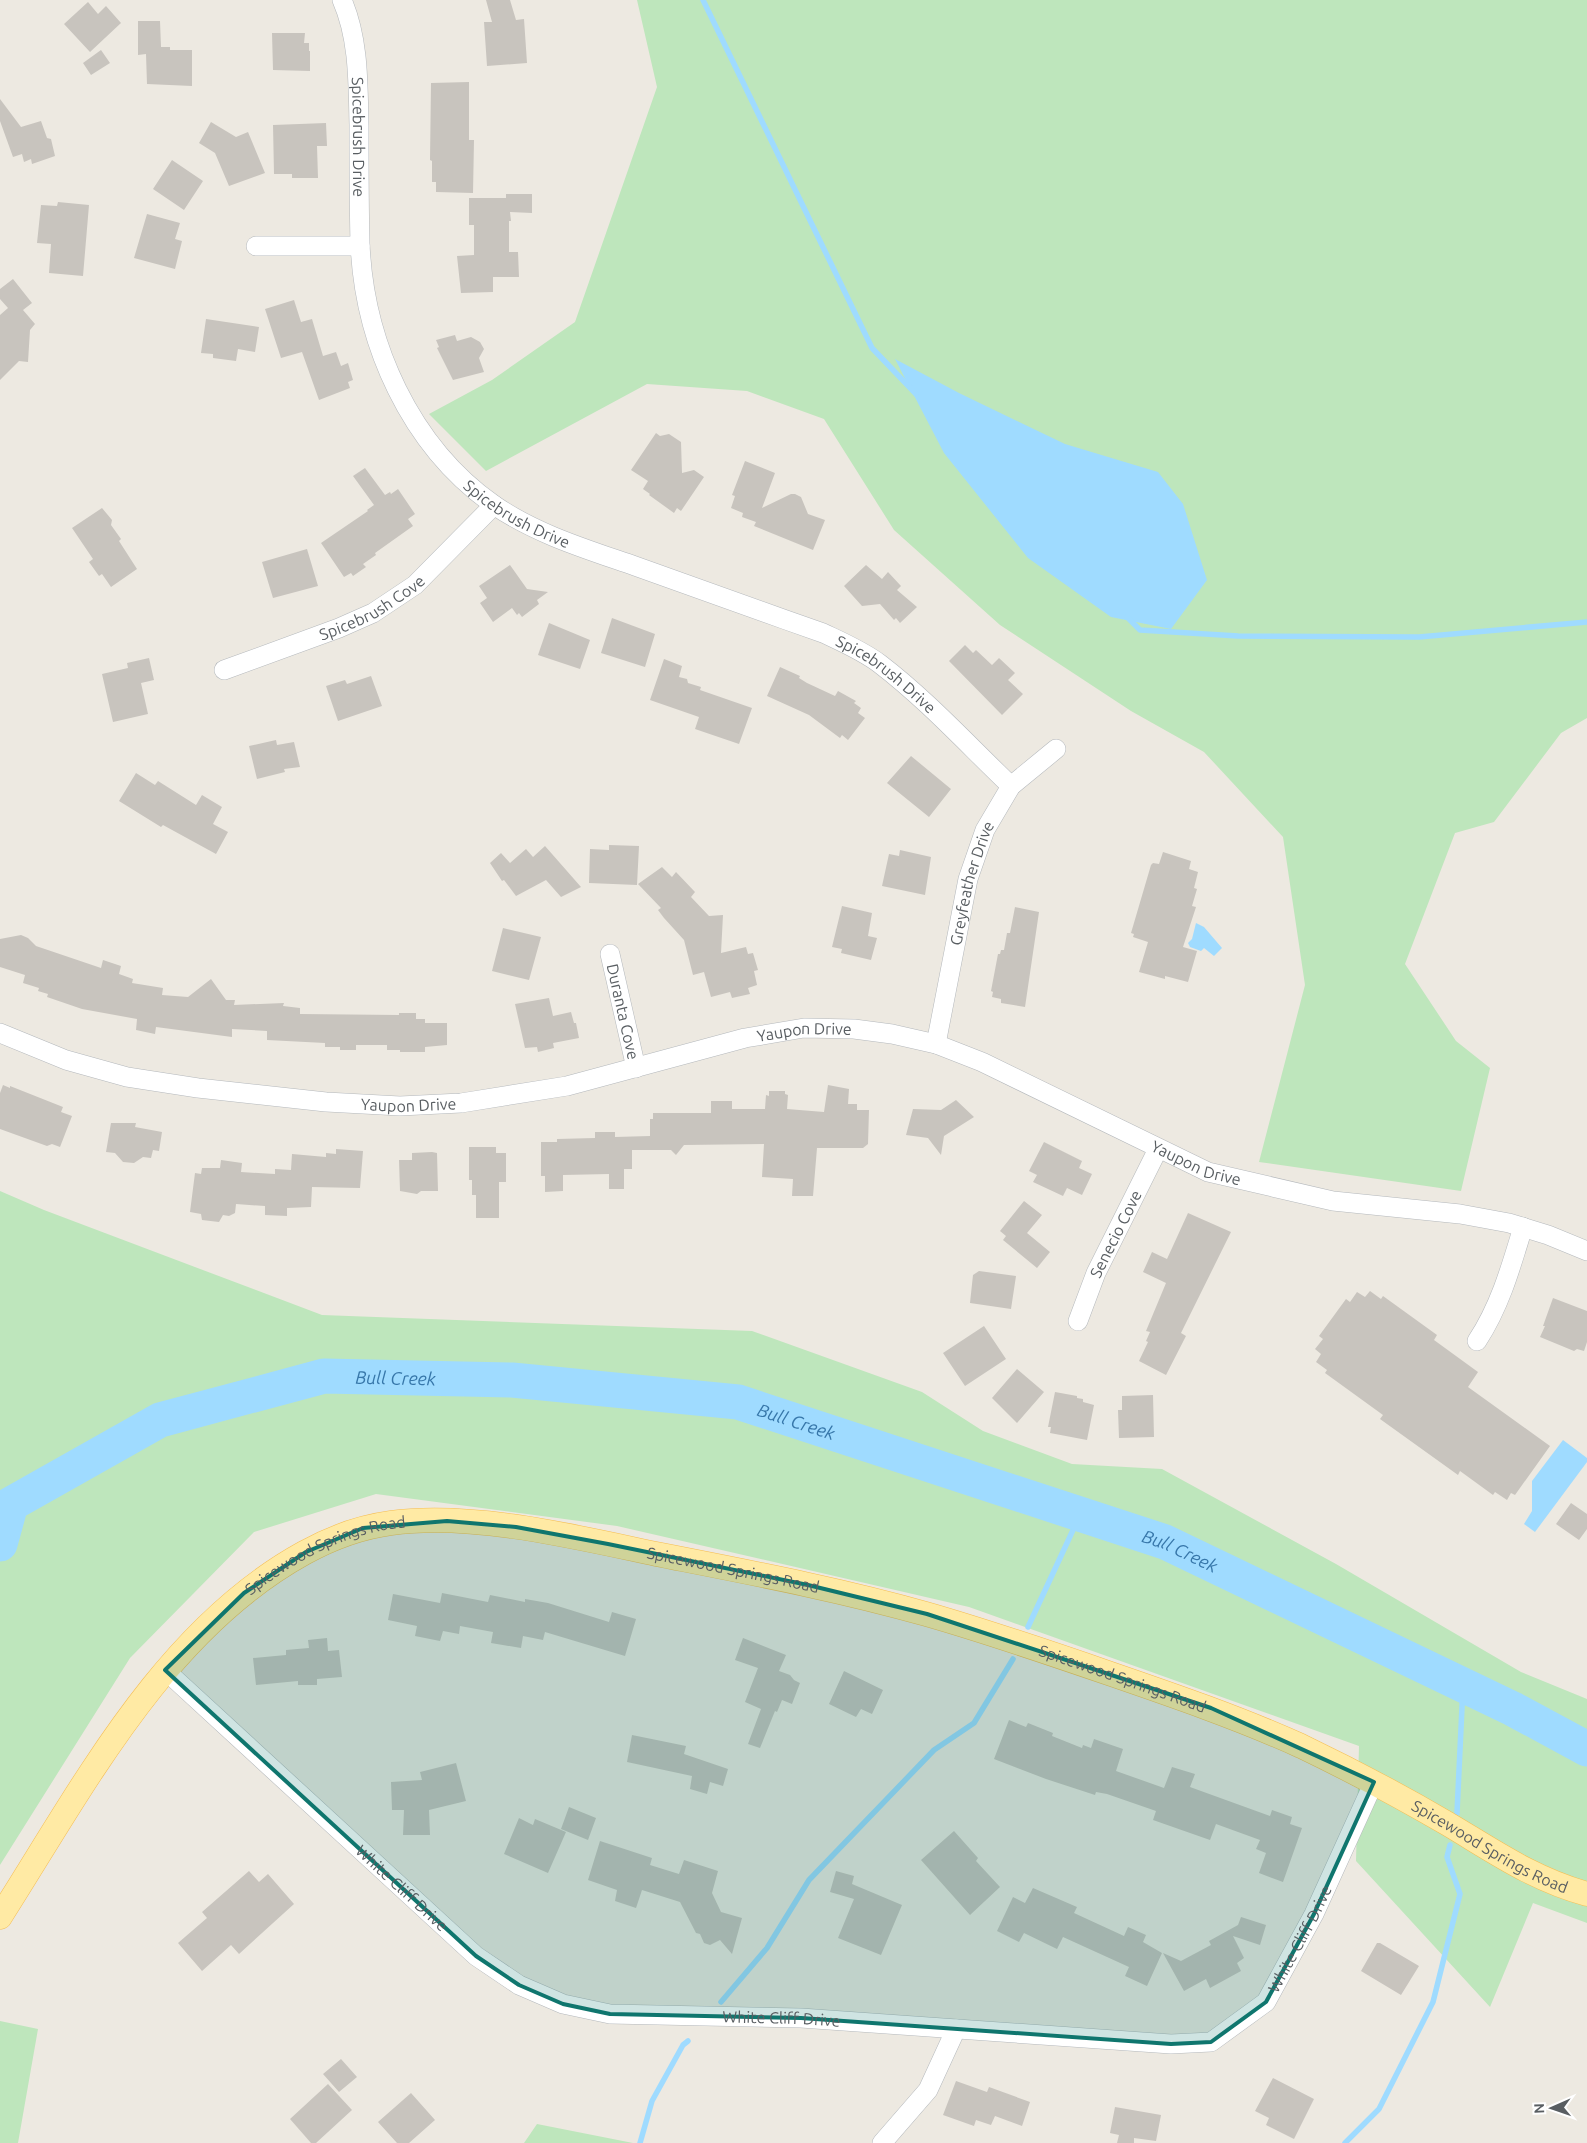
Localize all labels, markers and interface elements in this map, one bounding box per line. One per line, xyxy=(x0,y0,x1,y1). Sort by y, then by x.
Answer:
street label: Spicebrush Drive xyxy=(349,77,368,197)
street label: Spicebrush Drive xyxy=(460,476,573,551)
street label: Spicebrush Cove xyxy=(317,572,428,643)
street label: Spicebrush Drive xyxy=(833,631,940,717)
street label: Greyfeather Drive xyxy=(946,817,997,947)
street label: Duranta Cove xyxy=(603,962,643,1061)
street label: Yaupon Drive xyxy=(755,1019,852,1045)
street label: Yaupon Drive xyxy=(360,1094,457,1115)
street label: Yaupon Drive xyxy=(1148,1137,1243,1188)
street label: Senecio Cove xyxy=(1086,1187,1145,1281)
water label: Bull Creek xyxy=(355,1367,437,1388)
water label: Bull Creek xyxy=(755,1399,839,1443)
street label: Spicewood Springs Road xyxy=(241,1512,406,1598)
water label: Bull Creek xyxy=(1140,1525,1222,1576)
street label: Spicewood Springs Road xyxy=(645,1543,821,1596)
street label: Spicewood Springs Road xyxy=(1037,1641,1209,1716)
street label: Spicewood Springs Road xyxy=(1409,1796,1570,1896)
street label: White Cliff Drive xyxy=(352,1841,452,1935)
street label: White Cliff Drive xyxy=(1264,1882,1335,1995)
street label: White Cliff Drive xyxy=(722,2007,841,2030)
north arrow xyxy=(1527,2083,1577,2133)
text: N xyxy=(1531,2103,1547,2114)

